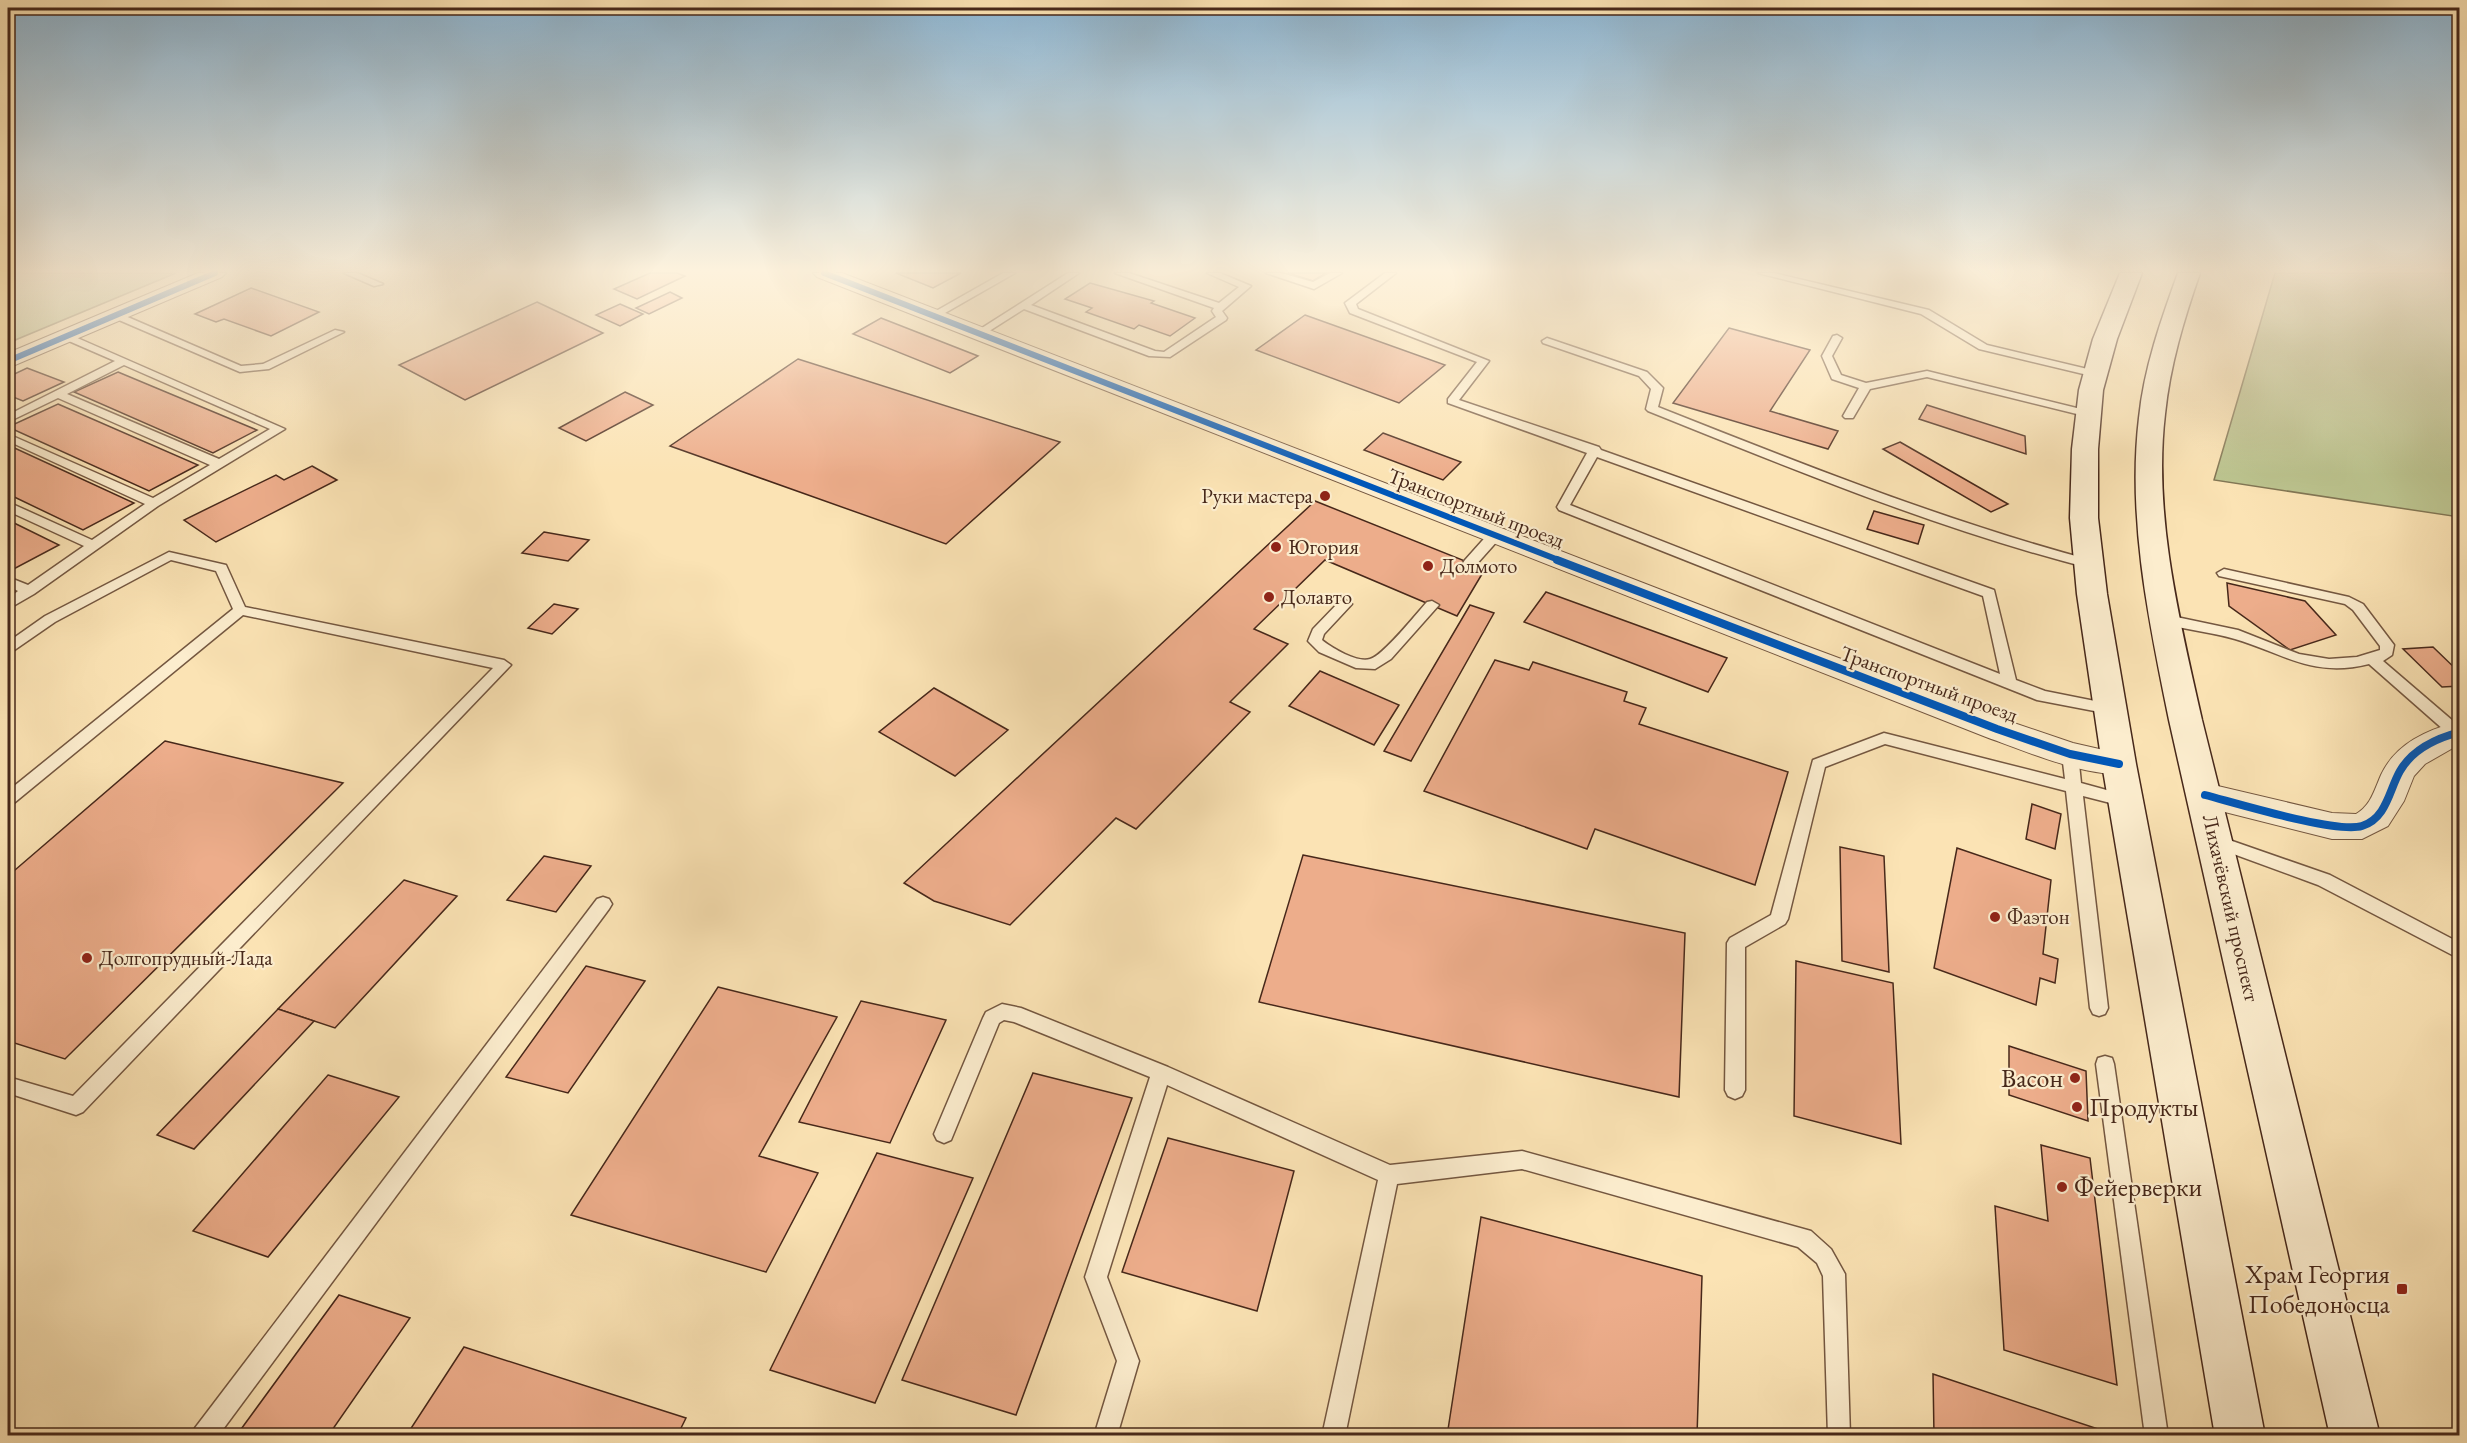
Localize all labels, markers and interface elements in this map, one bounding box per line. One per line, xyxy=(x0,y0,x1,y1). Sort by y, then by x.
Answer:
street label: Транспортный проезд xyxy=(1384,461,1569,554)
place label: Руки мастера xyxy=(1201,482,1314,509)
marker: Руки мастера xyxy=(1318,489,1332,503)
place label: Югория xyxy=(1288,533,1359,560)
marker: Югория xyxy=(1269,540,1283,554)
place label: Долмото xyxy=(1440,552,1517,579)
marker: Долмото xyxy=(1421,559,1435,573)
place label: Долавто xyxy=(1281,583,1352,610)
marker: Долавто xyxy=(1262,590,1276,604)
street label: Транспортный проезд xyxy=(1837,639,2022,728)
street label: Лихачёвский проспект xyxy=(2197,812,2266,1005)
place label: Фаэтон xyxy=(2007,903,2070,930)
marker: Фаэтон xyxy=(1988,910,2002,924)
place label: Долгопрудный-Лада xyxy=(99,944,273,971)
marker: Долгопрудный-Лада xyxy=(80,951,94,965)
place label: Васон xyxy=(2001,1061,2063,1095)
marker: Васон xyxy=(2068,1071,2082,1085)
place label: Продукты xyxy=(2089,1090,2199,1124)
marker: Продукты xyxy=(2070,1100,2084,1114)
place label: Фейерверки xyxy=(2074,1170,2202,1204)
marker: Фейерверки xyxy=(2055,1180,2069,1194)
place label: Храм Георгия Победоносца xyxy=(2244,1257,2391,1321)
marker: Храм Георгия Победоносца xyxy=(2395,1282,2409,1296)

